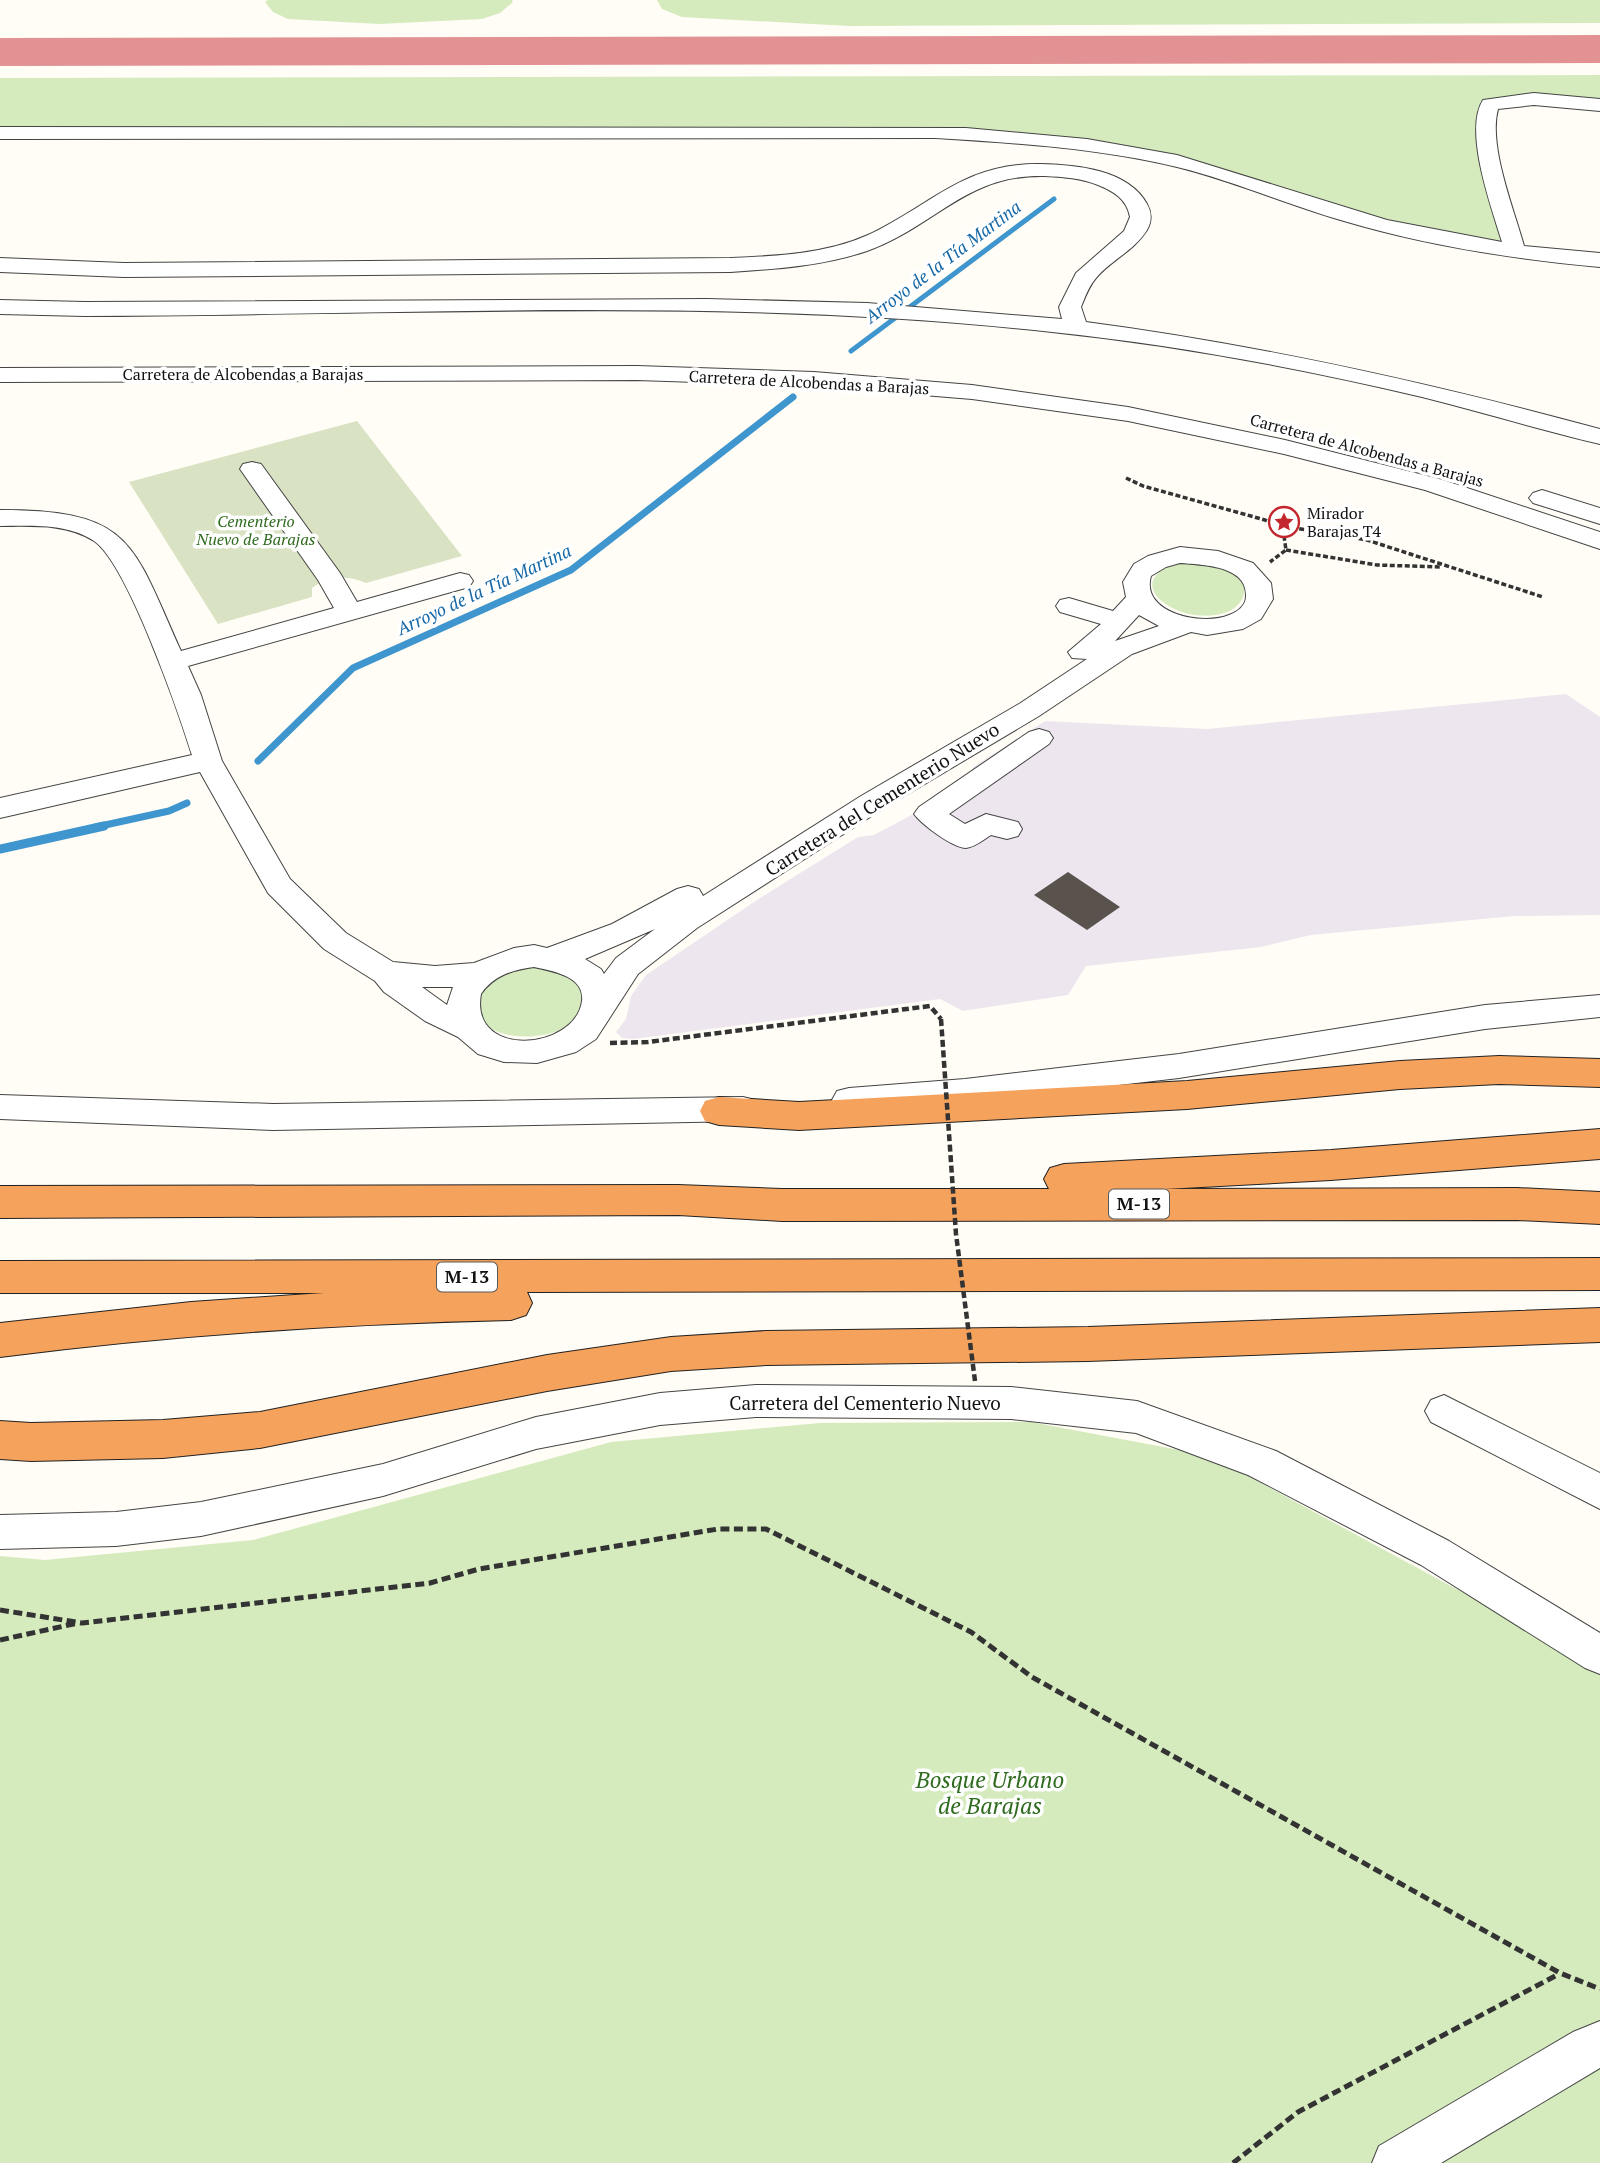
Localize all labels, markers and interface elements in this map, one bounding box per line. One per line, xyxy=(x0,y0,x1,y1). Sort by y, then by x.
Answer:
water label: Arroyo de la Tía Martina xyxy=(858,194,1026,329)
street label: Carretera de Alcobendas a Barajas xyxy=(123,363,363,385)
street label: Carretera de Alcobendas a Barajas xyxy=(688,365,930,399)
street label: Carretera de Alcobendas a Barajas xyxy=(1248,408,1486,492)
place label: Mirador Barajas T4 xyxy=(1307,502,1382,542)
place icon: Mirador Barajas T4 xyxy=(1267,505,1301,539)
park label: Cementerio Nuevo de Barajas xyxy=(196,510,316,550)
water label: Arroyo de la Tía Martina xyxy=(391,538,575,641)
street label: Carretera del Cementerio Nuevo xyxy=(760,716,1004,881)
road number: M-13 xyxy=(1109,1190,1169,1218)
road number: M-13 xyxy=(437,1262,497,1292)
street label: Carretera del Cementerio Nuevo xyxy=(729,1390,1001,1415)
park label: Bosque Urbano de Barajas xyxy=(915,1764,1064,1821)

